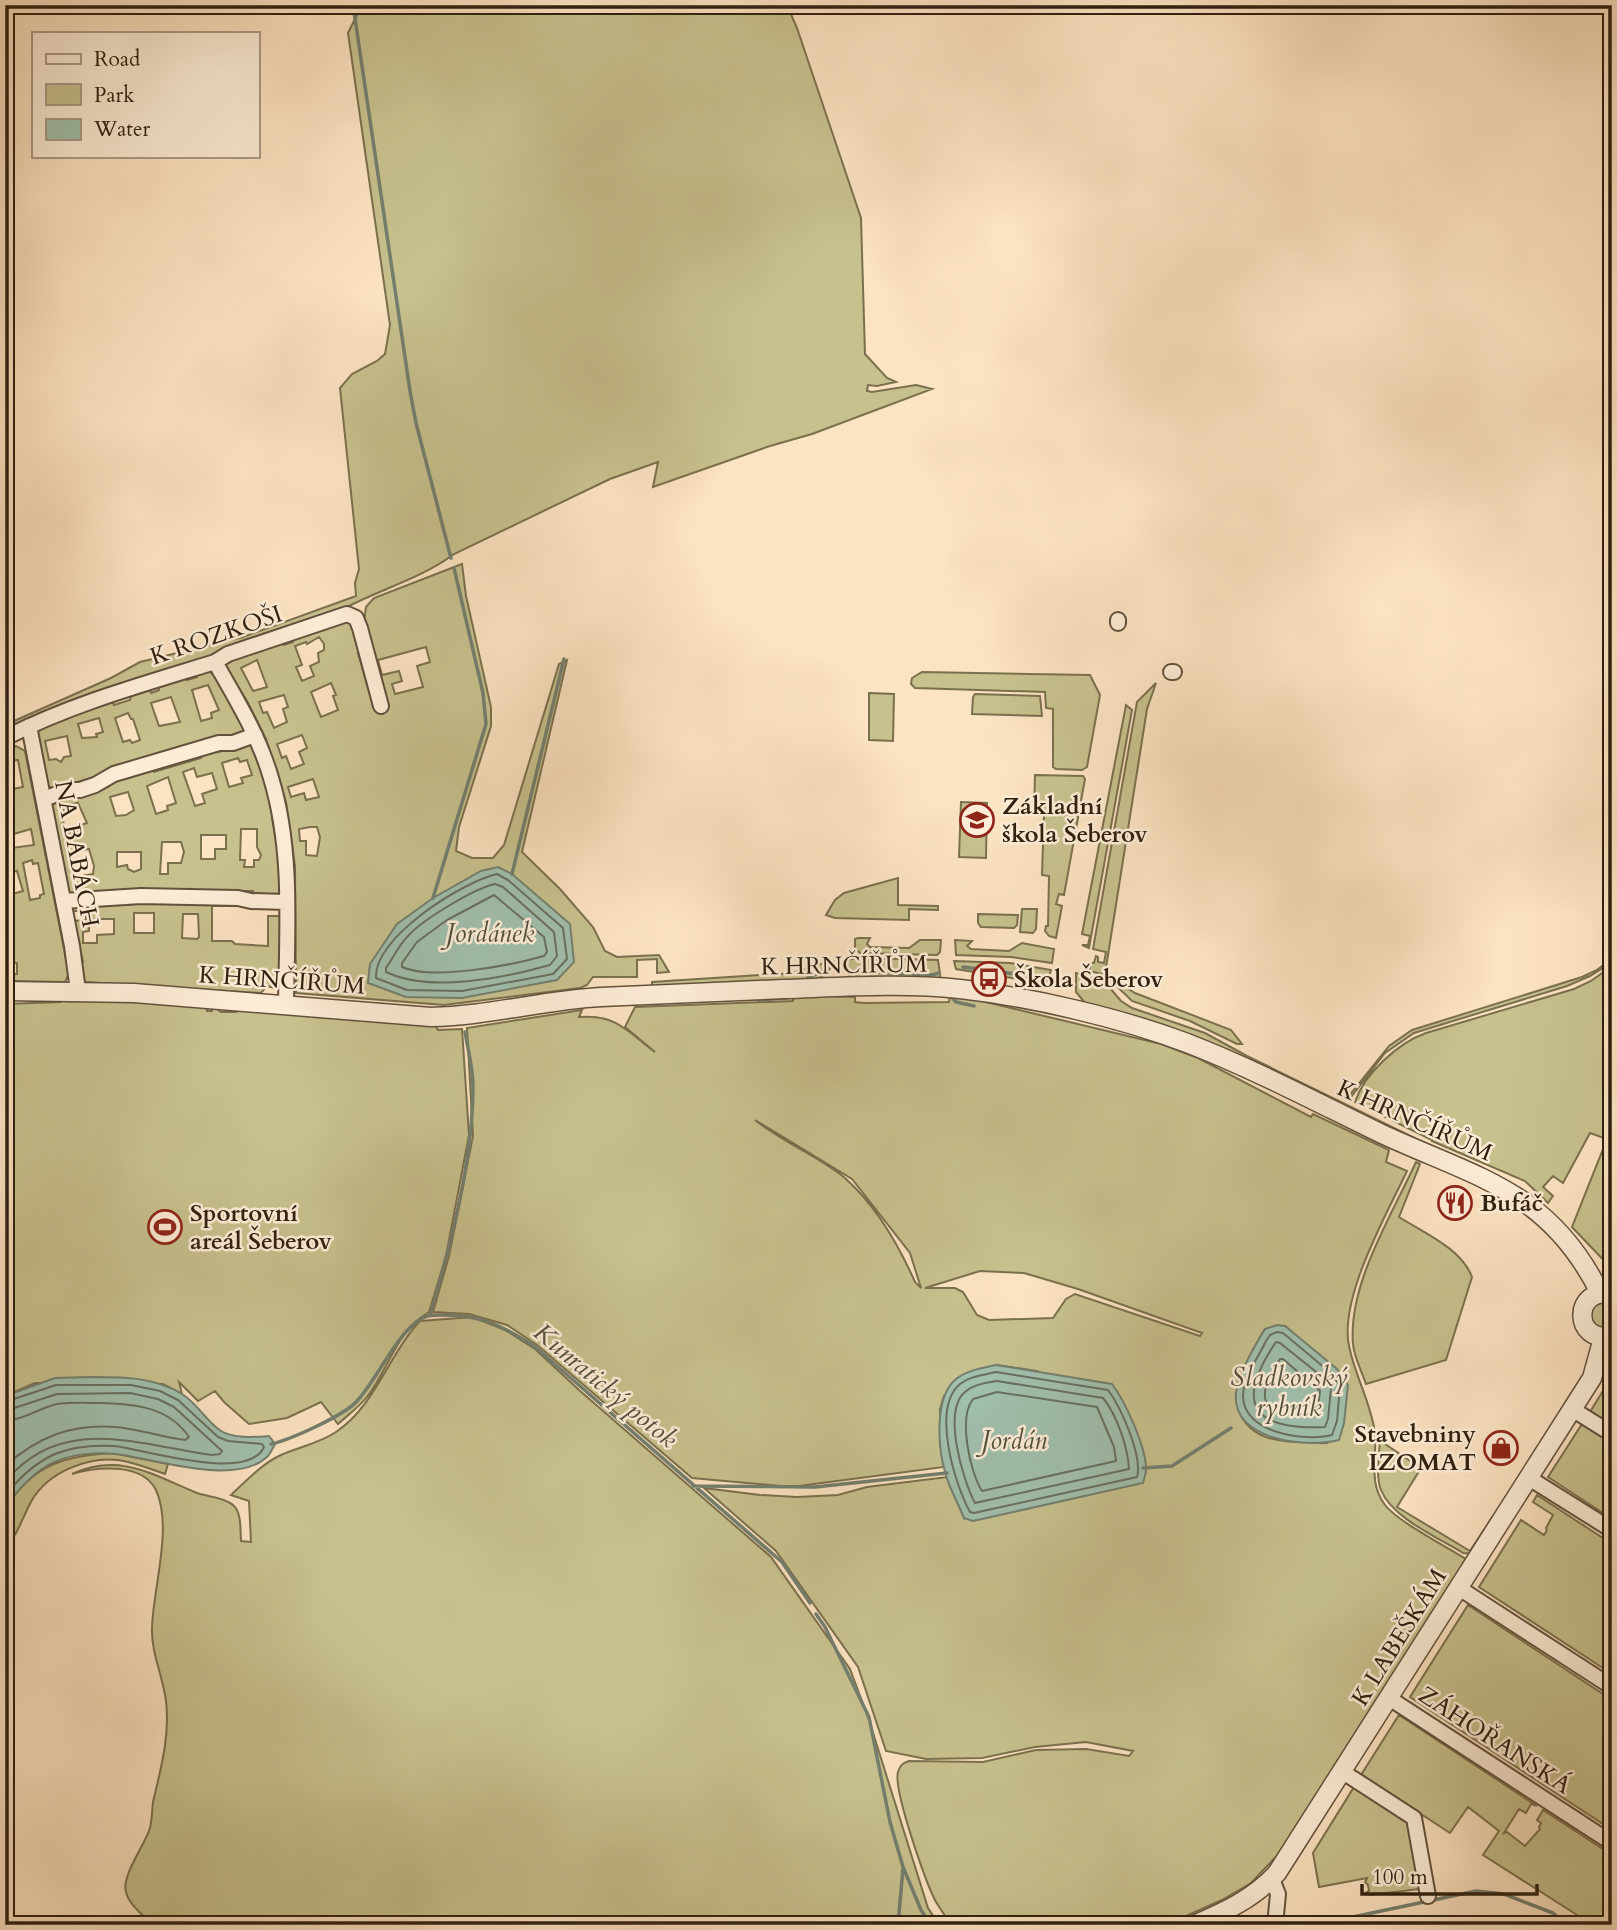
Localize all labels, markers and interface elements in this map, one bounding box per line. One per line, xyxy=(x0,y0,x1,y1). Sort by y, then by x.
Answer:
legend xyxy=(32,32,259,158)
text: Road xyxy=(94,45,140,74)
text: Park xyxy=(94,81,135,110)
text: Water xyxy=(93,115,150,144)
street label: K ROZKOŠI xyxy=(146,597,287,673)
street label: NA BABÁCH xyxy=(46,778,107,930)
place label: Základní škola Šeberov xyxy=(1002,790,1148,851)
school or university icon: Základní škola Šeberov xyxy=(958,801,996,839)
water label: Jordánek xyxy=(440,916,534,951)
street label: K HRNČÍŘŮM xyxy=(760,948,928,983)
street label: K HRNČÍŘŮM xyxy=(198,958,367,1003)
bus stop icon: Škola Šeberov xyxy=(970,960,1008,998)
place label: Škola Šeberov xyxy=(1014,963,1164,996)
street label: K HRNČÍŘŮM xyxy=(1332,1071,1498,1170)
restaurant icon: Bufáč xyxy=(1436,1184,1474,1222)
place label: Bufáč xyxy=(1480,1187,1543,1220)
place label: Sportovní areál Šeberov xyxy=(190,1197,332,1258)
sports icon: Sportovní areál Šeberov xyxy=(146,1208,184,1246)
water label: Kunratický potok xyxy=(526,1315,685,1456)
water label: Sladkovský rybník xyxy=(1231,1360,1348,1425)
place label: Stavebniny IZOMAT xyxy=(1355,1418,1476,1479)
water label: Jordán xyxy=(975,1423,1047,1458)
shop icon: Stavebniny IZOMAT xyxy=(1482,1429,1520,1467)
street label: K LABEŠKÁM xyxy=(1344,1562,1455,1712)
street label: ZÁHOŘANSKÁ xyxy=(1412,1679,1578,1803)
scale bar xyxy=(1362,1853,1536,1897)
text: 100 m xyxy=(1372,1863,1428,1892)

